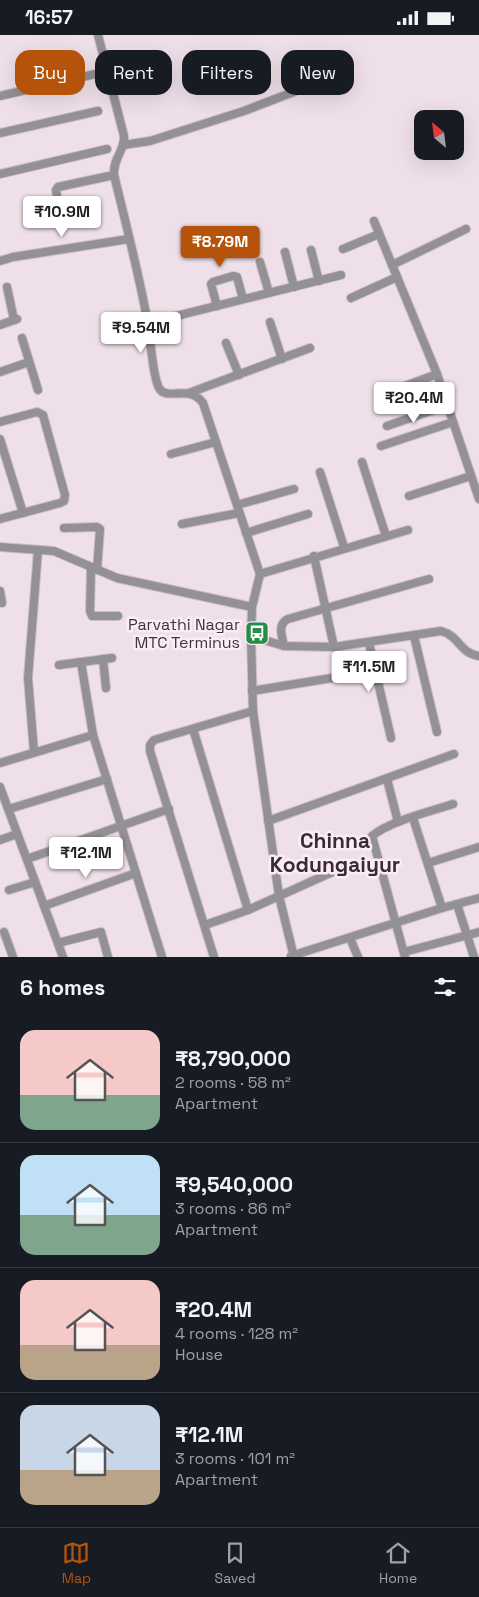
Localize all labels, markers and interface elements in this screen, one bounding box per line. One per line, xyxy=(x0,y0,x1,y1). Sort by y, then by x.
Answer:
text: 16:57 xyxy=(25,5,73,30)
chip: Buy xyxy=(15,50,85,95)
chip: Rent xyxy=(95,50,172,95)
chip: Filters xyxy=(182,50,271,95)
chip: New xyxy=(281,50,354,95)
north arrow xyxy=(414,110,464,160)
map controls xyxy=(414,110,464,160)
pin: ₹10.9M xyxy=(21,195,103,238)
text: ₹10.9M xyxy=(34,201,90,222)
pin: ₹8.79M xyxy=(179,225,261,268)
text: ₹8.79M xyxy=(192,231,248,252)
pin: ₹9.54M xyxy=(100,311,182,354)
text: ₹9.54M xyxy=(112,317,170,338)
pin: ₹20.4M xyxy=(373,381,455,424)
text: ₹20.4M xyxy=(385,387,443,408)
place label: Parvathi Nagar MTC Terminus xyxy=(128,614,240,653)
bus stop icon: Parvathi Nagar MTC Terminus xyxy=(244,620,270,646)
pin: ₹11.5M xyxy=(328,651,410,693)
text: ₹11.5M xyxy=(343,656,395,677)
district label: Chinna Kodungaiyur xyxy=(270,827,400,878)
pin: ₹12.1M xyxy=(45,837,127,879)
text: ₹12.1M xyxy=(60,842,112,863)
icon: filters xyxy=(431,973,459,1001)
text: 6 homes xyxy=(20,974,105,1001)
text: ₹8,790,000 xyxy=(175,1045,291,1072)
icon: home xyxy=(60,1050,120,1110)
text: 2 rooms · 58 m² xyxy=(175,1072,291,1093)
text: Apartment xyxy=(175,1093,258,1114)
text: ₹9,540,000 xyxy=(175,1171,293,1198)
icon: home xyxy=(60,1175,120,1235)
text: 3 rooms · 86 m² xyxy=(175,1198,291,1219)
text: Apartment xyxy=(175,1219,258,1240)
text: ₹20.4M xyxy=(175,1296,252,1323)
icon: home xyxy=(60,1300,120,1360)
text: 4 rooms · 128 m² xyxy=(175,1323,298,1344)
text: House xyxy=(175,1344,223,1365)
text: ₹12.1M xyxy=(175,1421,243,1448)
icon: home xyxy=(60,1425,120,1485)
text: 3 rooms · 101 m² xyxy=(175,1448,295,1469)
text: Apartment xyxy=(175,1469,258,1490)
tab: Map xyxy=(62,1539,91,1587)
tab: Saved xyxy=(215,1539,255,1587)
tab: Home xyxy=(379,1539,417,1587)

